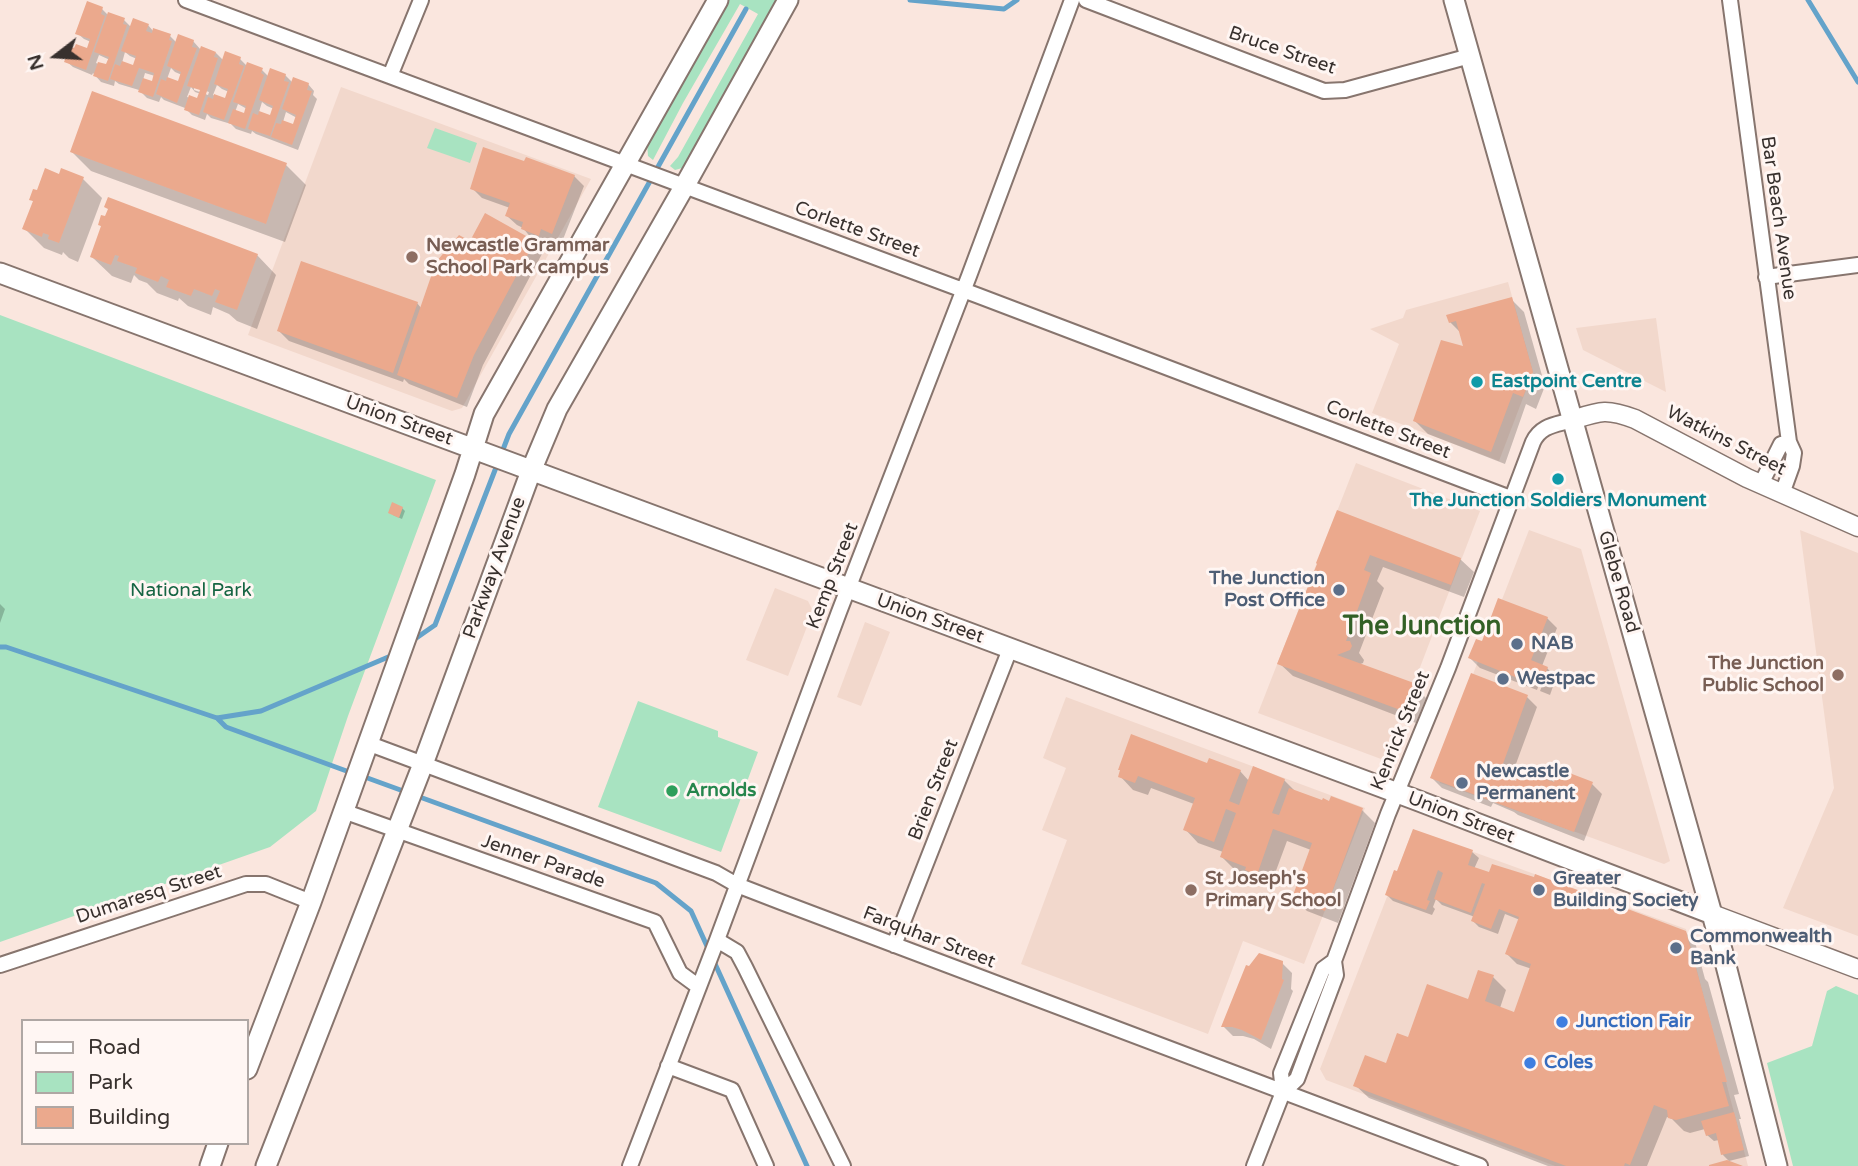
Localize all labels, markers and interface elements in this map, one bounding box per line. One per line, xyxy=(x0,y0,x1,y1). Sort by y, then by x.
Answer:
north arrow xyxy=(21,21,91,91)
street label: Bruce Street xyxy=(1225,22,1339,80)
text: N xyxy=(23,52,49,73)
street label: Bar Beach Avenue xyxy=(1755,135,1801,301)
street label: Corlette Street xyxy=(791,197,923,263)
place label: Newcastle Grammar School Park campus xyxy=(426,235,609,279)
marker: Newcastle Grammar School Park campus xyxy=(404,249,420,265)
place label: Eastpoint Centre xyxy=(1491,371,1642,393)
marker: Eastpoint Centre xyxy=(1469,374,1485,390)
street label: Union Street xyxy=(342,391,456,451)
street label: Corlette Street xyxy=(1322,396,1454,464)
street label: Watkins Street xyxy=(1662,401,1790,481)
marker: The Junction Soldiers Monument xyxy=(1550,471,1566,487)
place label: The Junction Soldiers Monument xyxy=(1409,490,1707,512)
street label: Parkway Avenue xyxy=(459,494,531,642)
street label: Kemp Street xyxy=(802,520,864,632)
street label: Glebe Road xyxy=(1593,528,1643,636)
place label: The Junction Post Office xyxy=(1209,568,1325,612)
park label: National Park xyxy=(130,580,252,602)
marker: The Junction Post Office xyxy=(1331,582,1347,598)
street label: Union Street xyxy=(873,589,987,649)
district label: The Junction xyxy=(1343,611,1501,643)
place label: NAB xyxy=(1531,633,1574,655)
marker: NAB xyxy=(1509,636,1525,652)
place label: The Junction Public School xyxy=(1702,653,1824,697)
marker: The Junction Public School xyxy=(1830,667,1846,683)
street label: Kenrick Street xyxy=(1367,668,1435,794)
place label: Westpac xyxy=(1517,668,1595,690)
marker: Westpac xyxy=(1495,671,1511,687)
street label: Brien Street xyxy=(904,736,964,844)
place label: Newcastle Permanent xyxy=(1476,761,1576,805)
marker: Newcastle Permanent xyxy=(1454,775,1470,791)
place label: Arnolds xyxy=(686,780,756,802)
marker: Arnolds xyxy=(664,783,680,799)
street label: Union Street xyxy=(1404,787,1518,849)
street label: Jenner Parade xyxy=(478,830,608,894)
street label: Dumaresq Street xyxy=(73,861,225,929)
place label: St Joseph's Primary School xyxy=(1205,868,1341,912)
place label: Greater Building Society xyxy=(1553,868,1699,912)
marker: St Joseph's Primary School xyxy=(1183,882,1199,898)
marker: Greater Building Society xyxy=(1531,882,1547,898)
street label: Farquhar Street xyxy=(860,902,998,974)
place label: Commonwealth Bank xyxy=(1690,926,1832,970)
marker: Commonwealth Bank xyxy=(1668,940,1684,956)
place label: Junction Fair xyxy=(1576,1011,1691,1033)
marker: Junction Fair xyxy=(1554,1014,1570,1030)
legend xyxy=(21,1019,248,1145)
text: Road xyxy=(88,1035,141,1060)
place label: Coles xyxy=(1544,1052,1593,1074)
marker: Coles xyxy=(1522,1055,1538,1071)
text: Park xyxy=(88,1070,133,1095)
text: Building xyxy=(88,1105,170,1130)

